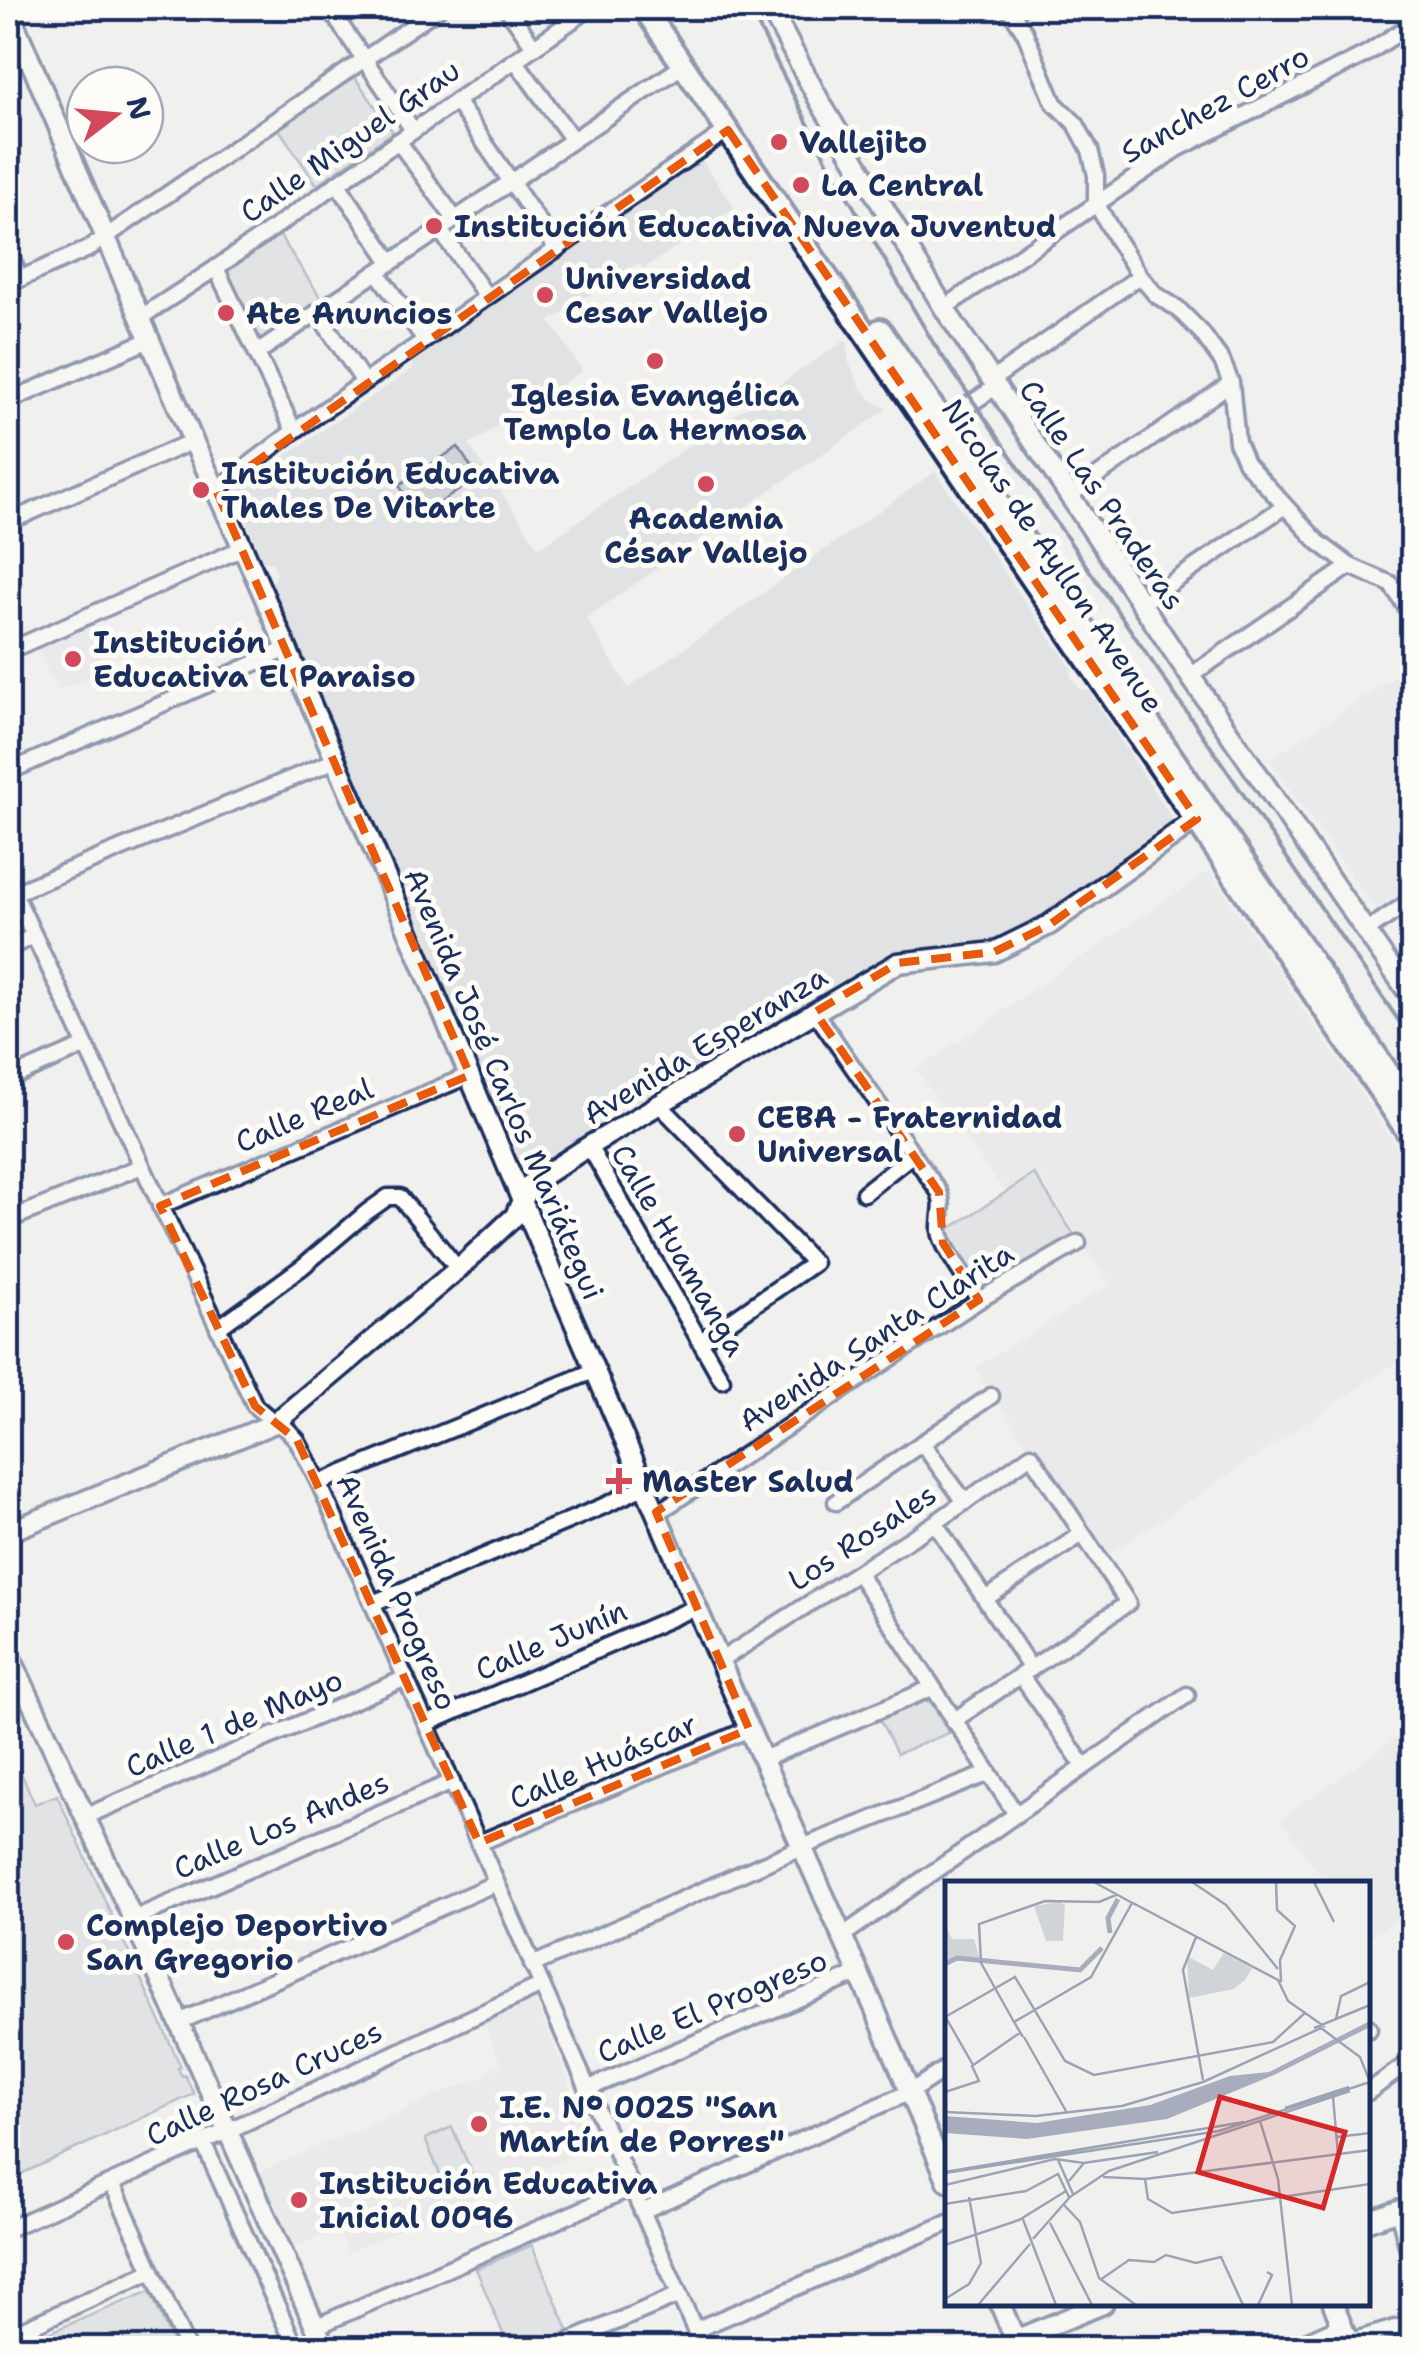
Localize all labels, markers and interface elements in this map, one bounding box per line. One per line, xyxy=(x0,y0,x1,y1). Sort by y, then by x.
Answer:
street label: Sanchez Cerro xyxy=(1114,35,1316,173)
street label: Calle Miguel Grau xyxy=(232,50,468,232)
north arrow xyxy=(65,65,165,165)
text: N xyxy=(118,92,160,124)
place label: Vallejito xyxy=(799,122,927,163)
marker: Vallejito xyxy=(768,131,790,153)
place label: La Central xyxy=(821,165,983,206)
marker: La Central xyxy=(790,174,812,196)
place label: Institución Educativa Nueva Juventud xyxy=(454,206,1057,247)
marker: Institución Educativa Nueva Juventud xyxy=(423,215,445,237)
place label: Universidad Cesar Vallejo xyxy=(565,258,768,333)
marker: Universidad Cesar Vallejo xyxy=(534,284,556,306)
place label: Ate Anuncios xyxy=(246,293,452,334)
marker: Ate Anuncios xyxy=(215,302,237,324)
marker: Iglesia Evangélica Templo La Hermosa xyxy=(644,350,666,372)
street label: Calle Las Praderas xyxy=(1010,372,1194,618)
place label: Iglesia Evangélica Templo La Hermosa xyxy=(503,375,807,450)
street label: Nicolas de Ayllon Avenue xyxy=(932,391,1174,721)
place label: Institución Educativa Thales De Vitarte xyxy=(221,453,560,528)
marker: Academia César Vallejo xyxy=(695,473,717,495)
marker: Institución Educativa Thales De Vitarte xyxy=(190,479,212,501)
place label: Academia César Vallejo xyxy=(604,498,808,573)
place label: Institución Educativa El Paraiso xyxy=(93,622,416,697)
marker: Institución Educativa El Paraiso xyxy=(62,648,84,670)
street label: Avenida José Carlos Mariátegui xyxy=(394,862,614,1306)
street label: Avenida Esperanza xyxy=(575,956,835,1134)
street label: Calle Real xyxy=(229,1068,379,1162)
place label: CEBA - Fraternidad Universal xyxy=(757,1097,1063,1172)
marker: CEBA - Fraternidad Universal xyxy=(726,1123,748,1145)
street label: Calle Huamanga xyxy=(602,1136,757,1364)
street label: Avenida Santa Clarita xyxy=(731,1233,1022,1441)
place label: Master Salud xyxy=(642,1461,854,1502)
street label: Avenida Progreso xyxy=(326,1467,468,1717)
marker: Master Salud xyxy=(606,1468,632,1494)
street label: Los Rosales xyxy=(780,1474,944,1600)
street label: Calle Junín xyxy=(469,1590,633,1690)
street label: Calle 1 de Mayo xyxy=(119,1659,349,1787)
street label: Calle Huáscar xyxy=(503,1703,703,1819)
street label: Calle Los Andes xyxy=(167,1761,395,1889)
inset map xyxy=(945,1881,1370,2306)
place label: Complejo Deportivo San Gregorio xyxy=(86,1905,388,1980)
marker: Complejo Deportivo San Gregorio xyxy=(55,1931,77,1953)
street label: Calle El Progreso xyxy=(591,1939,833,2073)
street label: Calle Rosa Cruces xyxy=(139,2010,389,2156)
place label: I.E. N° 0025 "San Martín de Porres" xyxy=(499,2087,785,2162)
marker: I.E. N° 0025 "San Martín de Porres" xyxy=(468,2113,490,2135)
place label: Institución Educativa Inicial 0096 xyxy=(319,2163,658,2238)
marker: Institución Educativa Inicial 0096 xyxy=(288,2189,310,2211)

